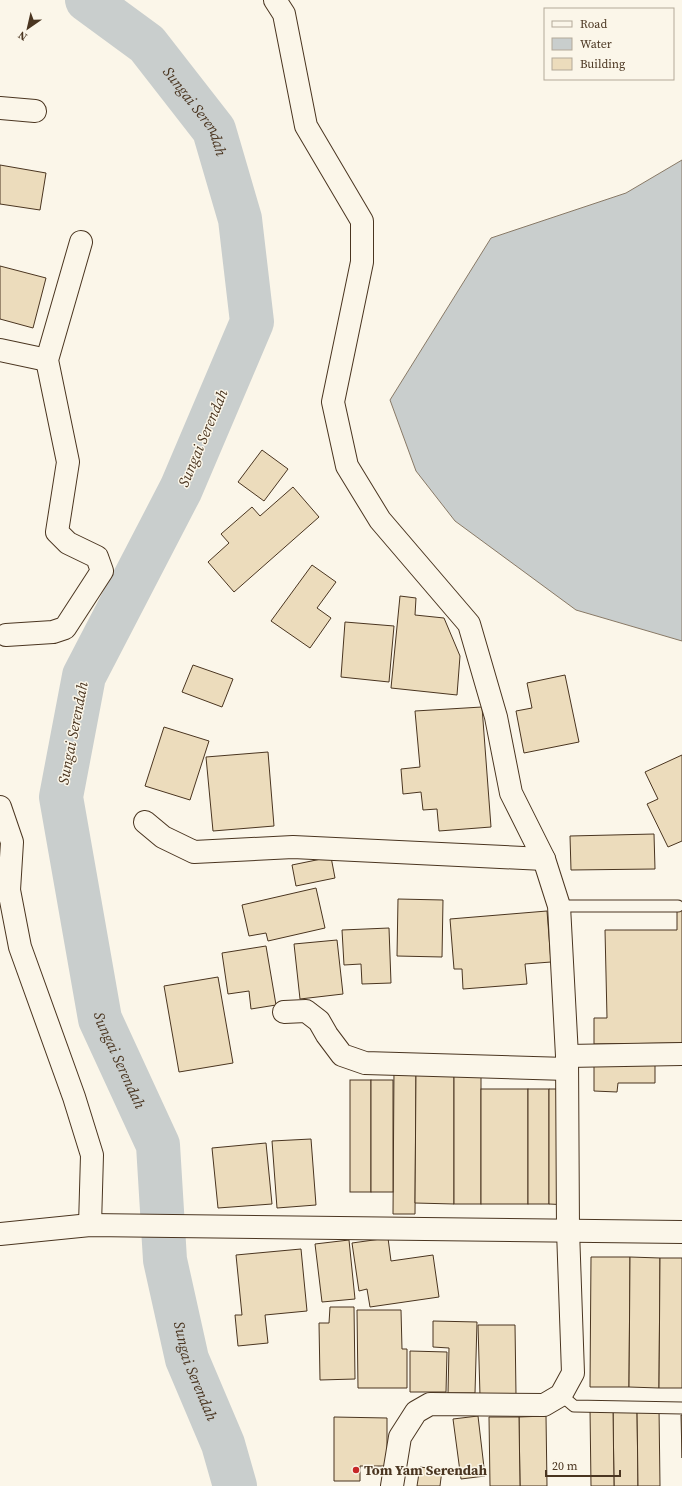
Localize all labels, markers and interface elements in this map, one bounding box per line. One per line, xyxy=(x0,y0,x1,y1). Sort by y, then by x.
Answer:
north arrow xyxy=(8,8,48,48)
legend xyxy=(544,8,674,80)
text: Road xyxy=(580,16,607,32)
text: N xyxy=(15,27,30,44)
text: Water xyxy=(580,36,612,52)
text: Building xyxy=(580,56,625,72)
water label: Sungai Serendah xyxy=(158,62,232,159)
water label: Sungai Serendah xyxy=(172,386,233,490)
water label: Sungai Serendah xyxy=(52,680,93,786)
water label: Sungai Serendah xyxy=(89,1010,151,1112)
water label: Sungai Serendah xyxy=(169,1319,223,1424)
scale bar xyxy=(546,1452,620,1478)
text: 20 m xyxy=(552,1458,578,1474)
place label: Tom Yam Serendah xyxy=(364,1460,487,1480)
marker: Tom Yam Serendah xyxy=(351,1465,361,1475)

